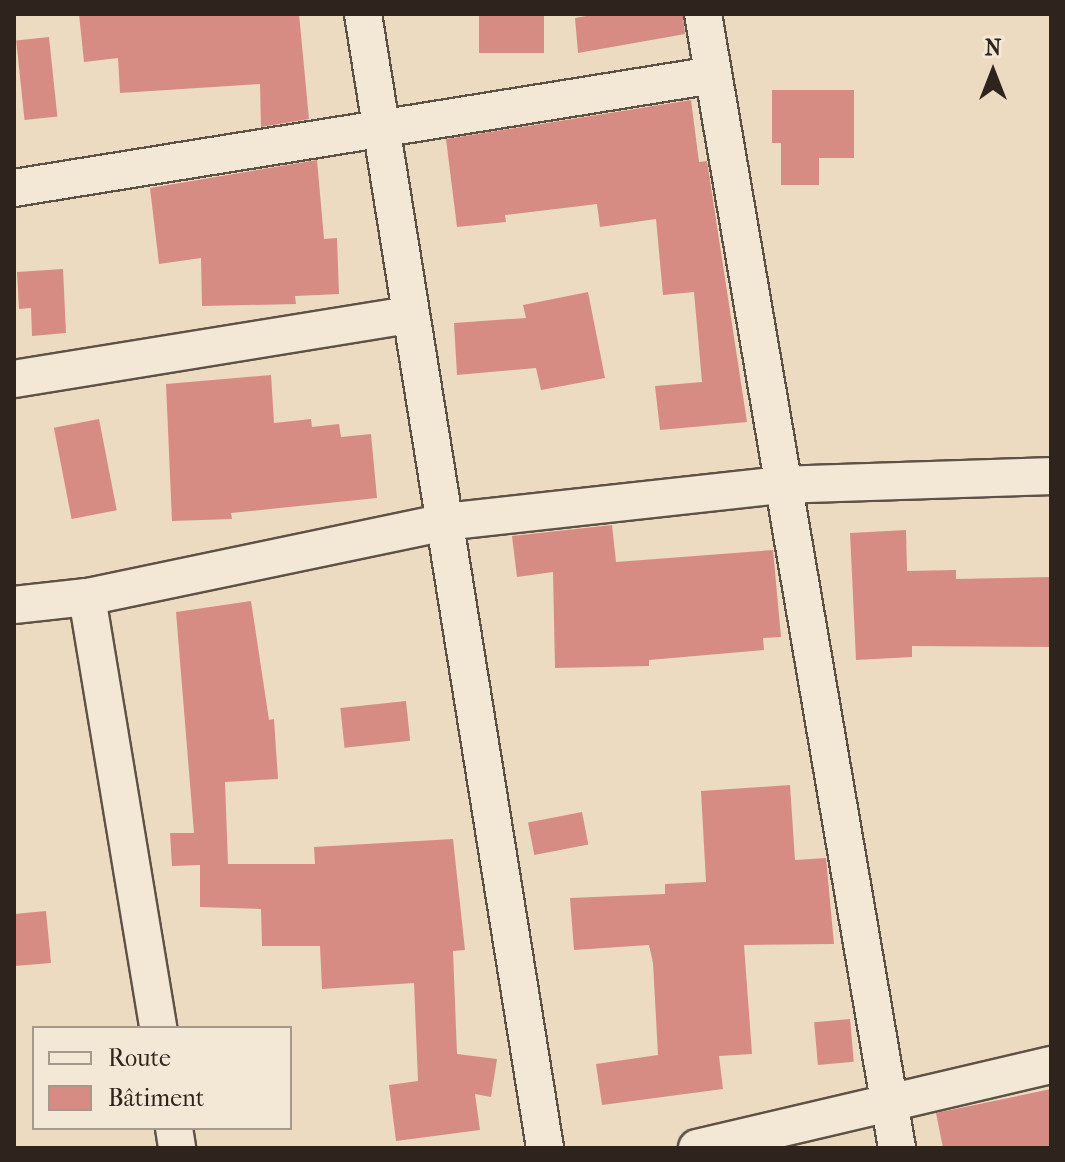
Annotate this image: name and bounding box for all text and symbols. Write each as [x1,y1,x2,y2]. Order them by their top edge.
north arrow [953,32,1033,112]
text: N [985,35,1001,61]
legend [32,1026,292,1130]
text: Route [108,1044,171,1072]
text: Bâtiment [108,1084,204,1112]

